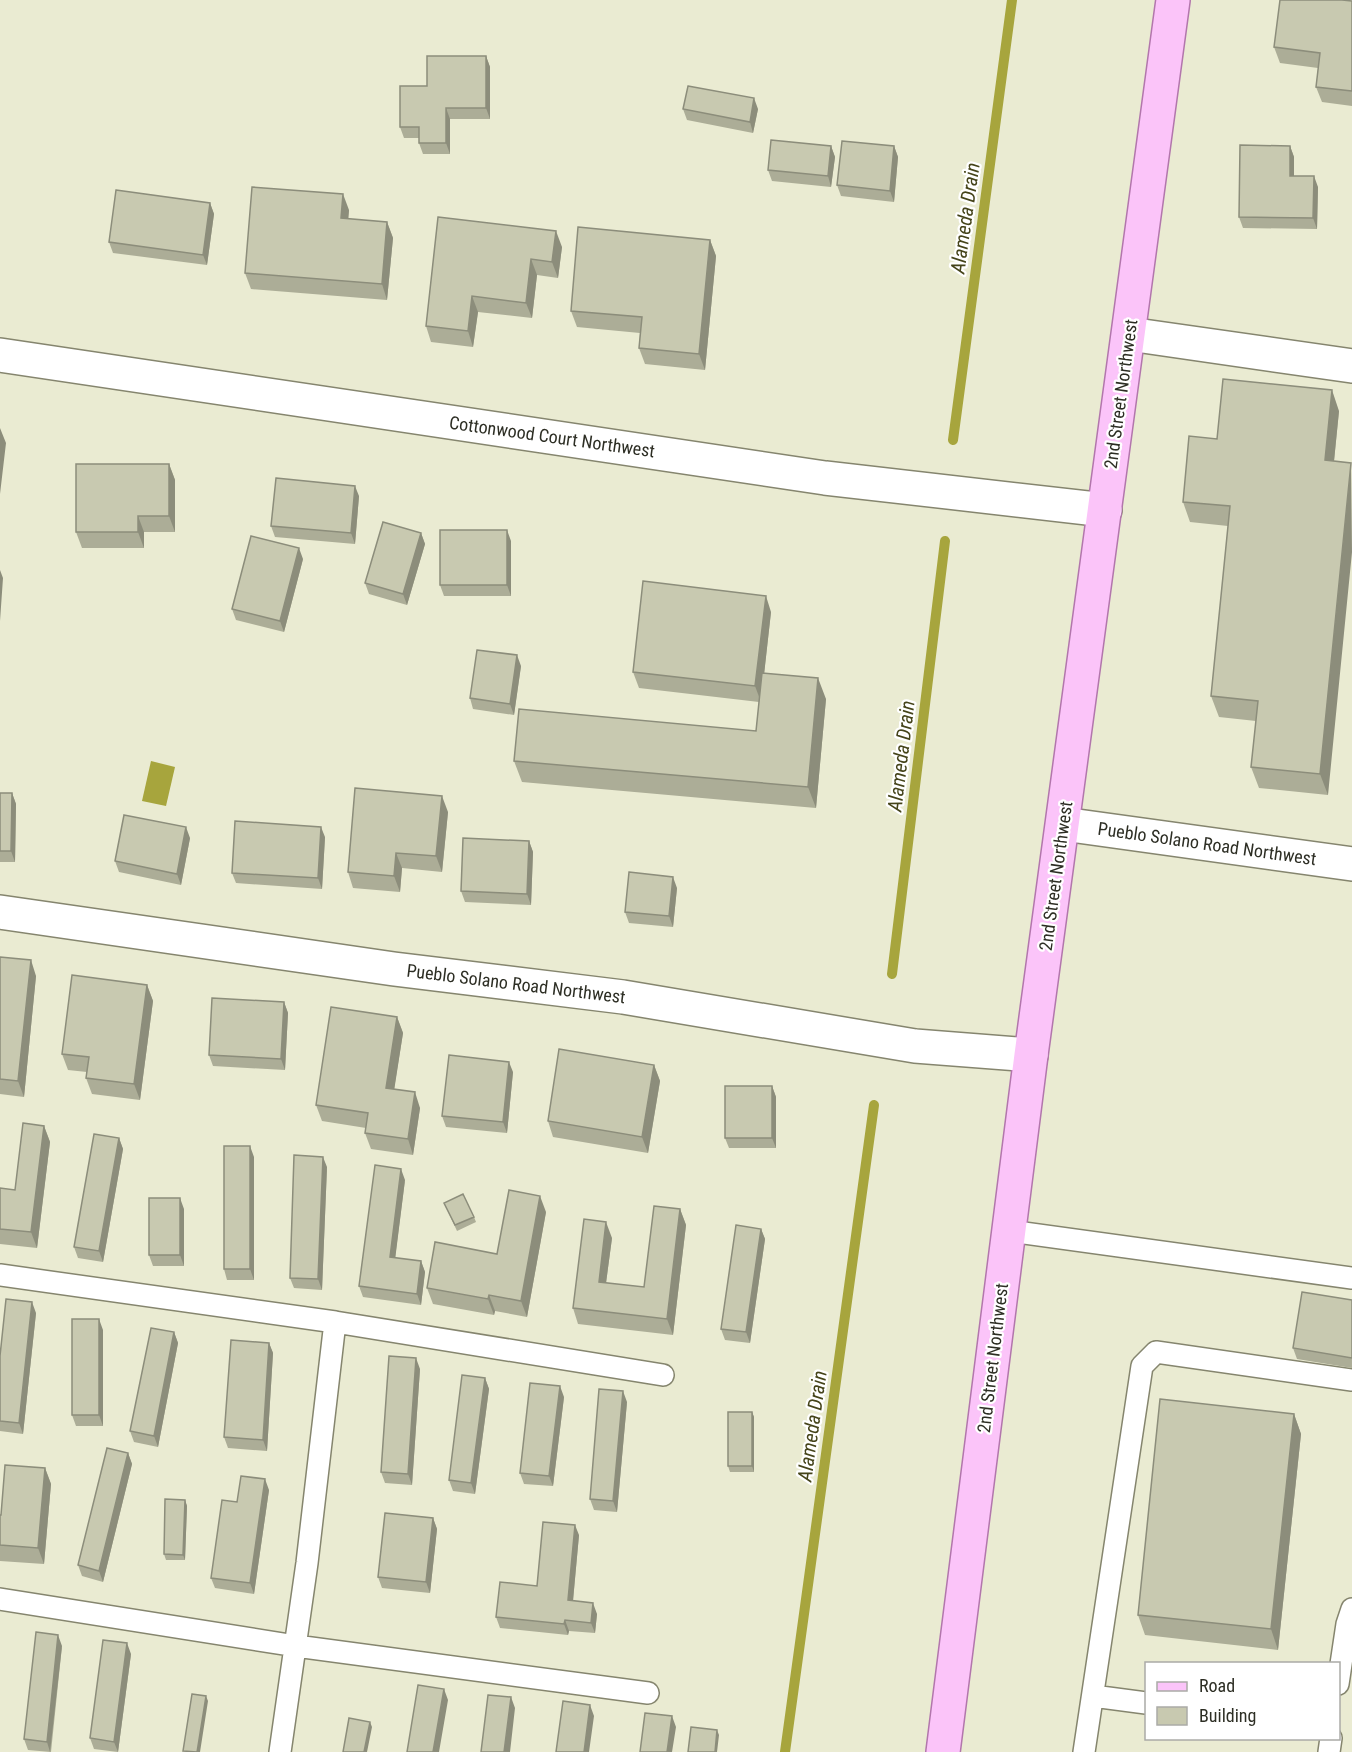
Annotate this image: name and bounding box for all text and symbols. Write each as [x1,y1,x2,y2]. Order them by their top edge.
water label: Alameda Drain [945,161,985,276]
street label: 2nd Street Northwest [1100,318,1141,470]
street label: Cottonwood Court Northwest [448,412,656,461]
water label: Alameda Drain [882,699,920,814]
street label: 2nd Street Northwest [1035,800,1076,952]
street label: Pueblo Solano Road Northwest [1096,818,1318,869]
street label: Pueblo Solano Road Northwest [405,960,627,1007]
street label: 2nd Street Northwest [973,1282,1012,1434]
water label: Alameda Drain [792,1369,832,1484]
legend [1145,1662,1340,1740]
text: Road [1199,1675,1235,1696]
text: Building [1199,1705,1256,1726]

